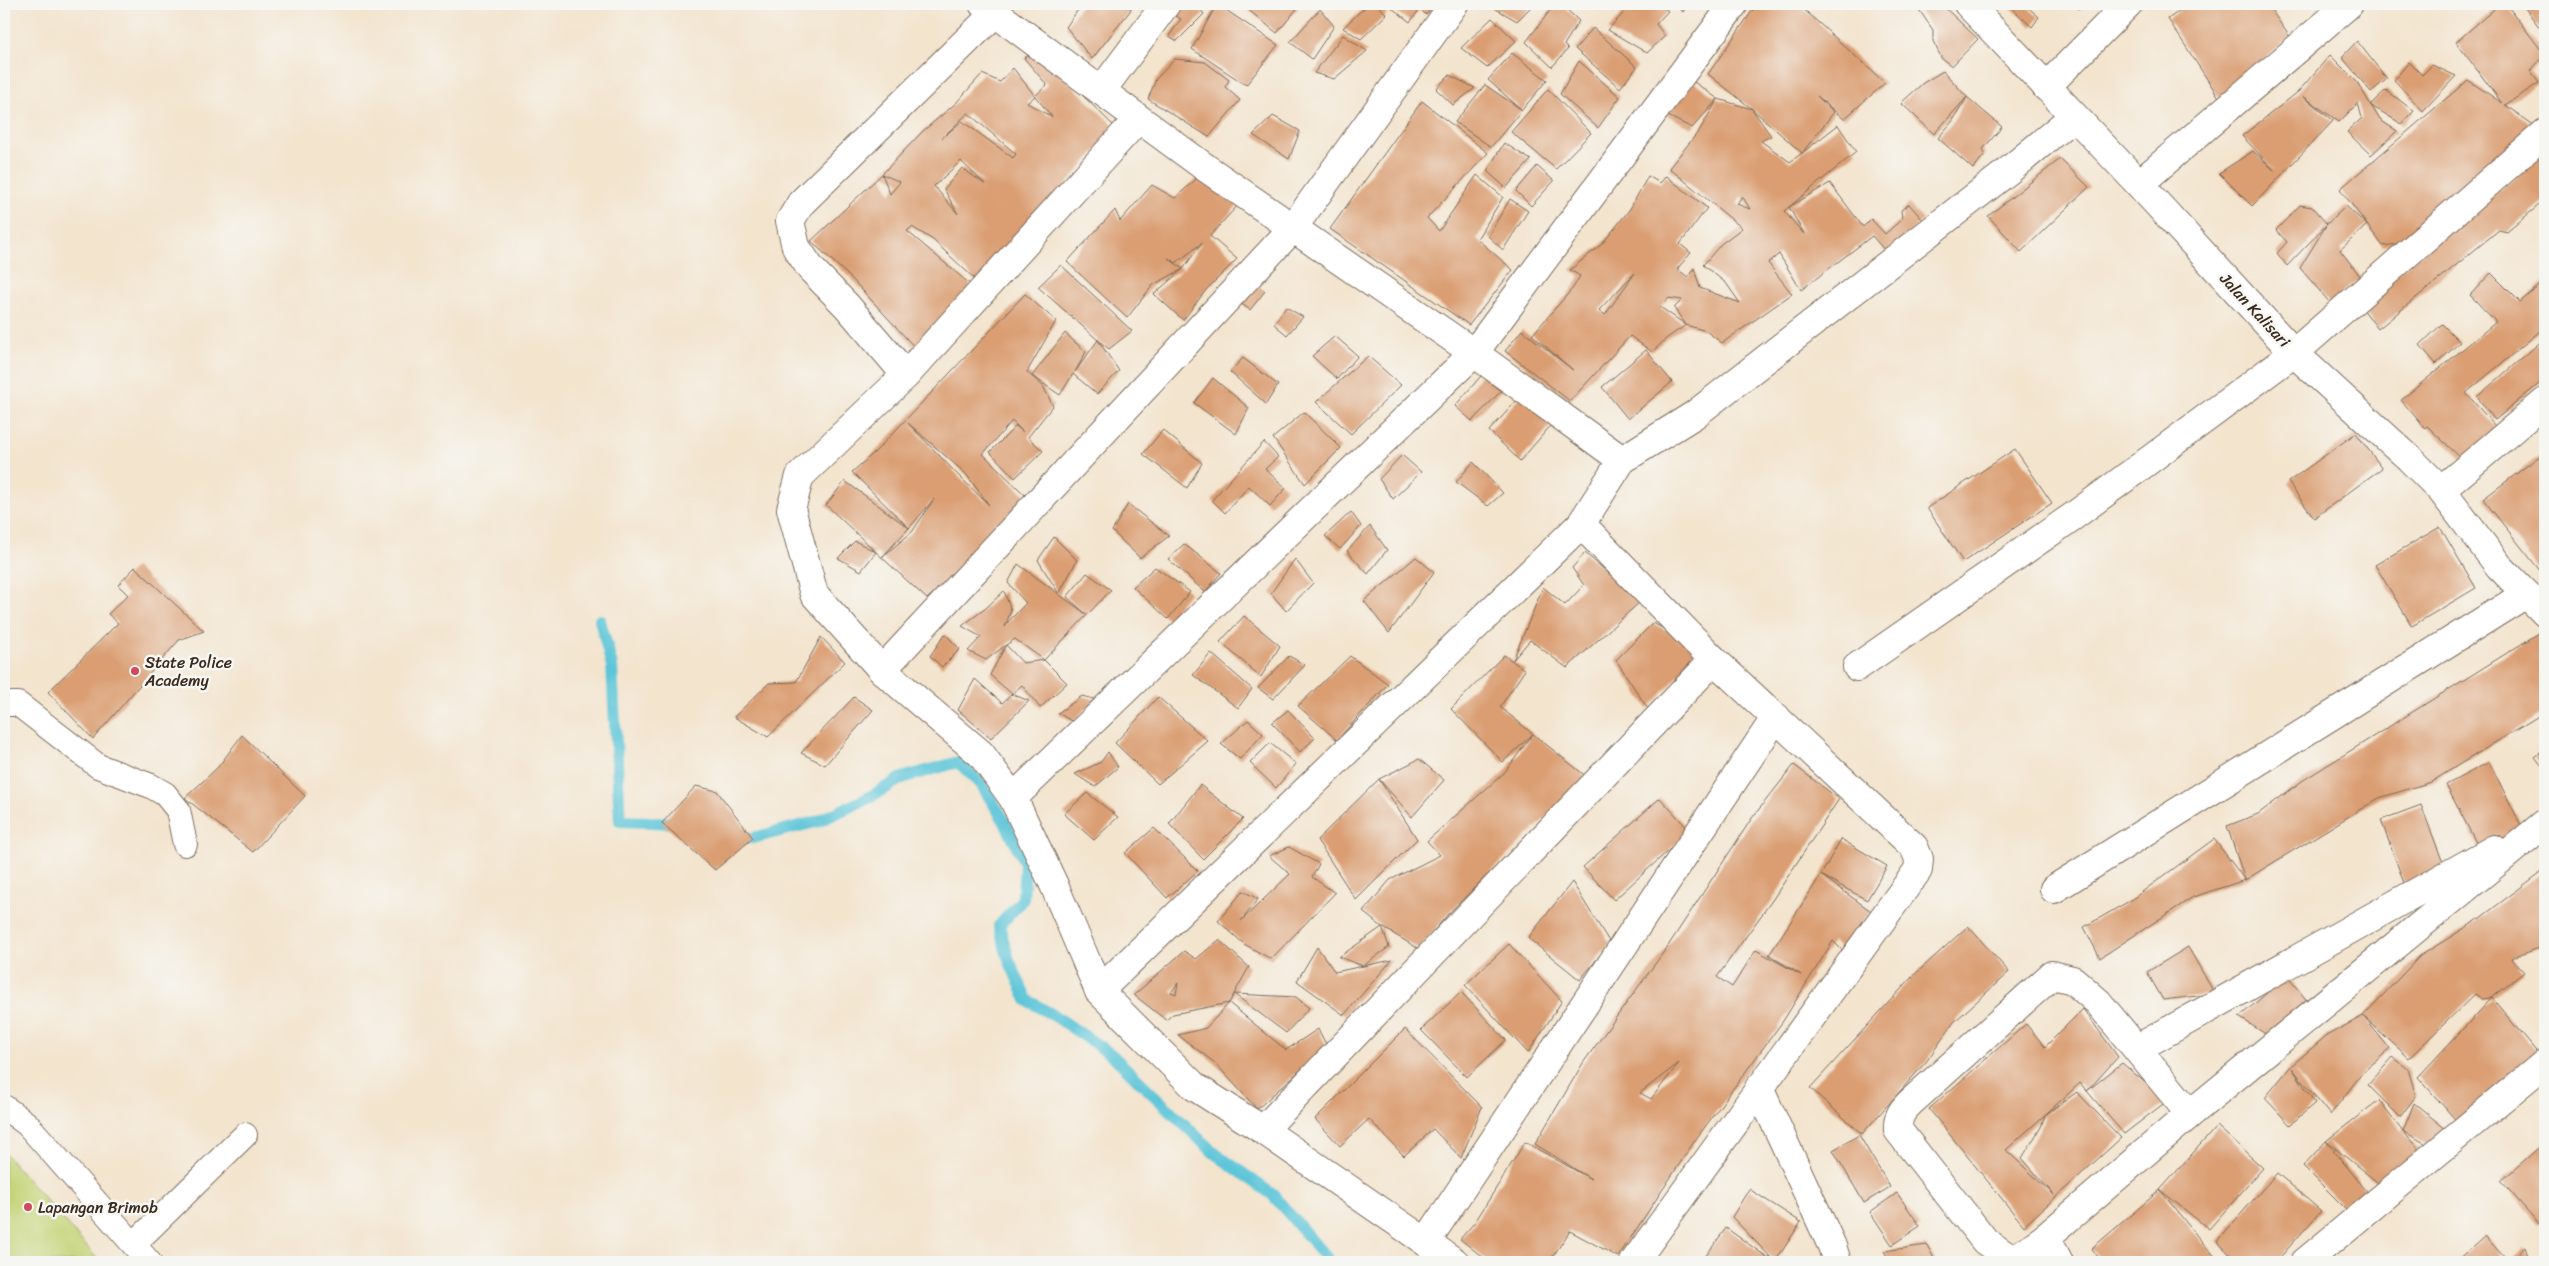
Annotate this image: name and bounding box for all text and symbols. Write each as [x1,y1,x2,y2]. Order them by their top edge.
street label: Jalan Kalisari [2212,265,2298,355]
place label: State Police Academy [144,648,232,695]
marker: State Police Academy [129,665,141,677]
place label: Lapangan Brimob [38,1193,158,1222]
marker: Lapangan Brimob [22,1201,34,1213]

